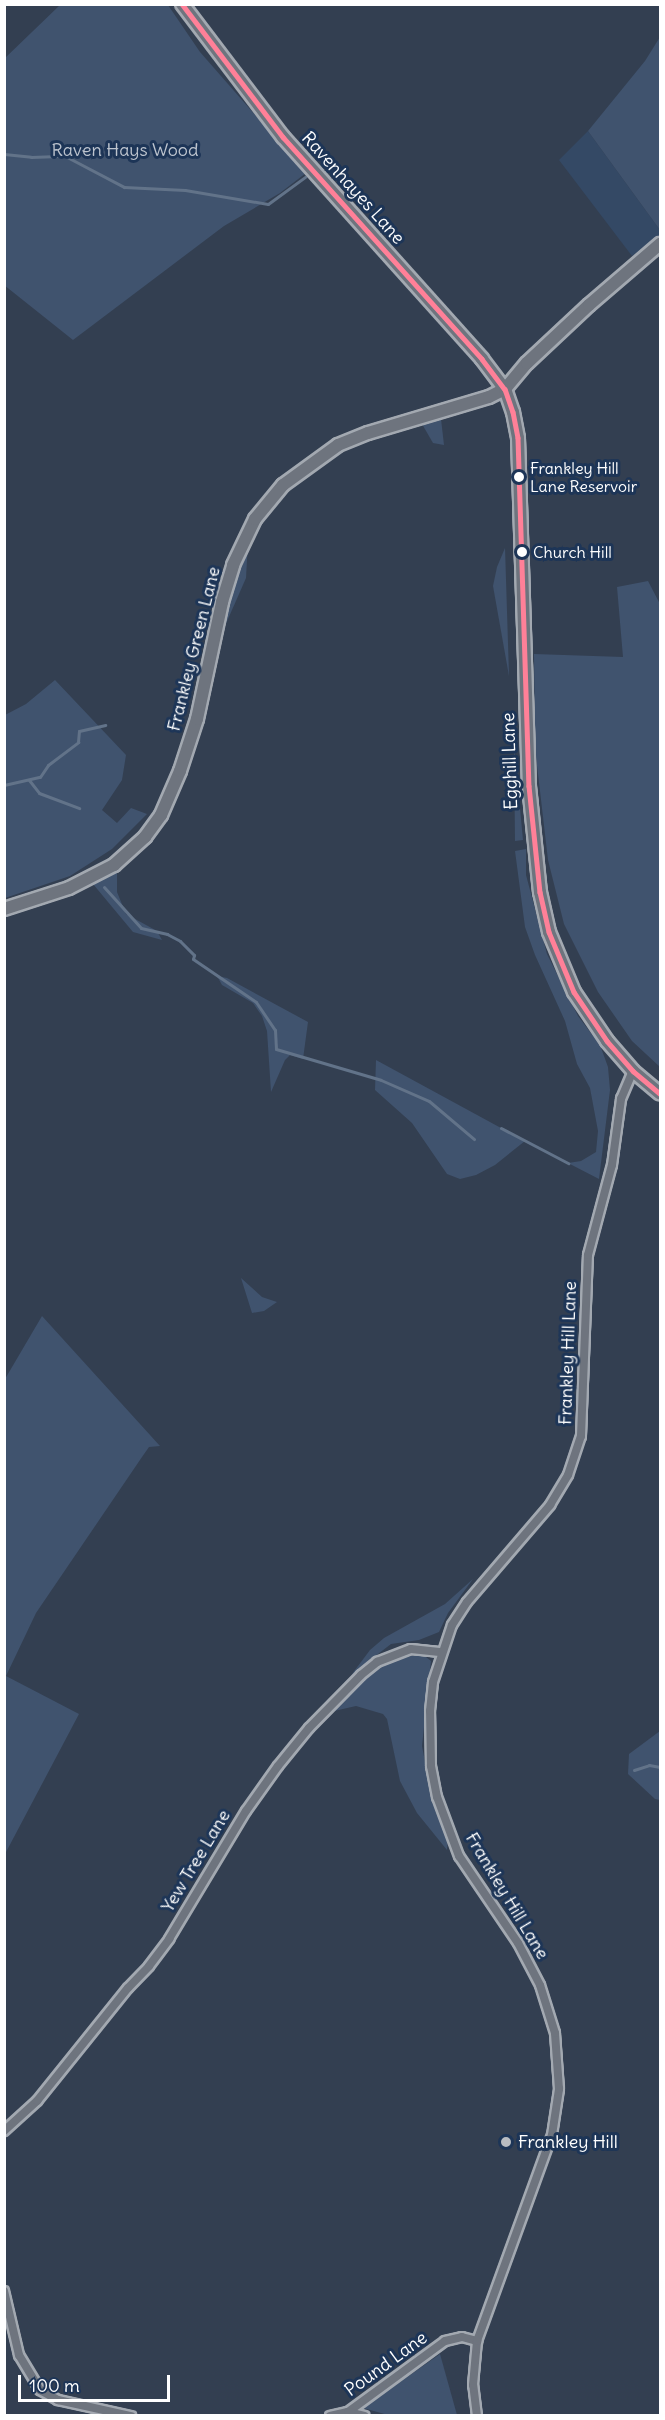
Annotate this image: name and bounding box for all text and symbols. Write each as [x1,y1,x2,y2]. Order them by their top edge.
street label: Ravenhayes Lane [297,127,409,249]
park label: Raven Hays Wood [51,139,199,161]
place label: Frankley Hill Lane Reservoir [530,458,637,496]
marker: Frankley Hill Lane Reservoir [513,471,525,483]
place label: Church Hill [533,542,612,562]
marker: Church Hill [516,546,528,558]
street label: Frankley Green Lane [163,565,225,733]
street label: Egghill Lane [498,712,522,810]
street label: Frankley Hill Lane [555,1281,581,1425]
street label: Yew Tree Lane [157,1806,235,1916]
street label: Frankley Hill Lane [461,1829,553,1963]
place label: Frankley Hill [518,2131,618,2153]
marker: Frankley Hill [499,2135,513,2149]
street label: Pound Lane [341,2327,431,2401]
scale bar [21,2363,172,2401]
text: 100 m [29,2374,80,2397]

